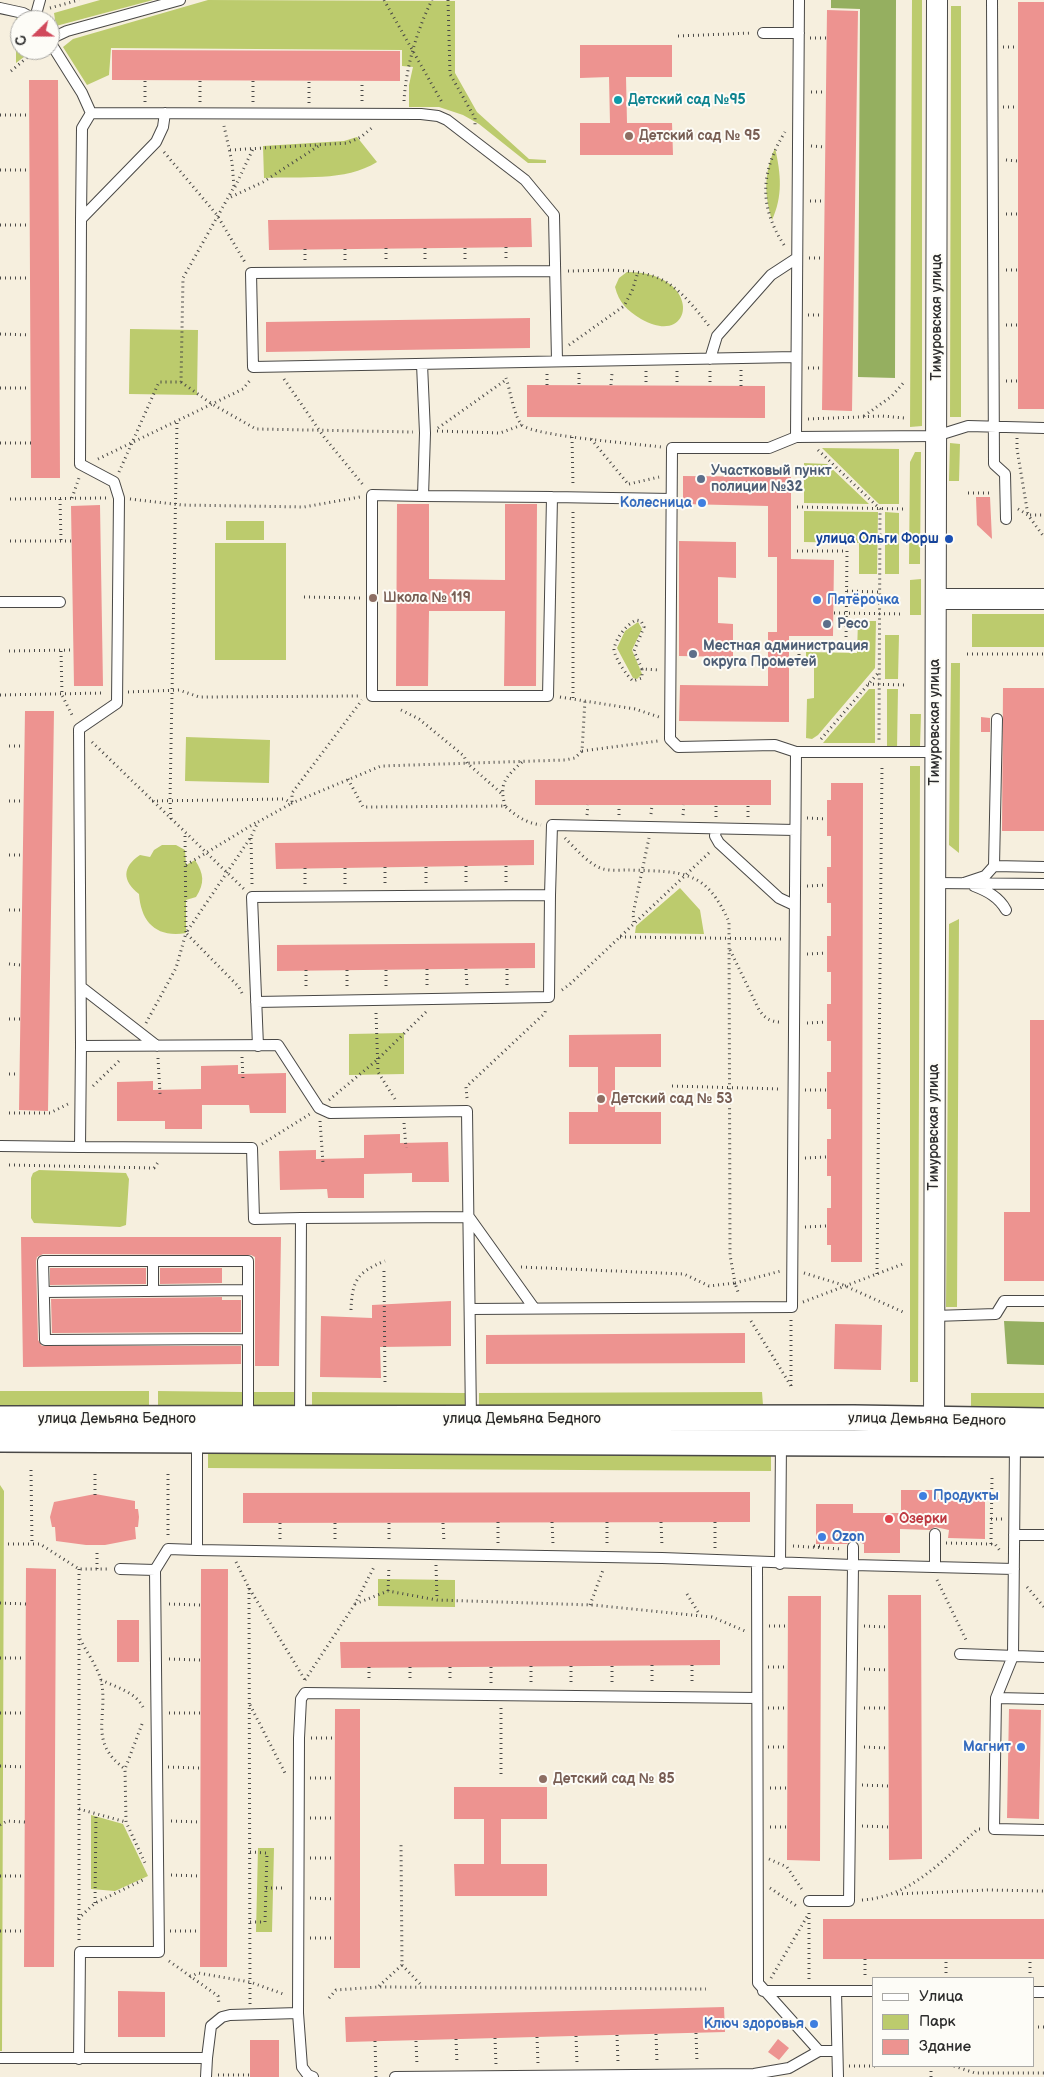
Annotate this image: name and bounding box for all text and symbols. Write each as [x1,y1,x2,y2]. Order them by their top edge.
north arrow [10,10,60,60]
text: С [12,33,31,48]
place label: Детский сад №95 [628,92,746,108]
marker: Детский сад №95 [612,94,624,106]
place label: Детский сад № 95 [639,128,760,144]
marker: Детский сад № 95 [623,130,635,142]
street label: Тимуровская улица [929,254,945,380]
place label: Участковый пункт полиции №32 [711,463,832,496]
marker: Участковый пункт полиции №32 [695,473,707,485]
place label: Колесница [620,495,692,511]
marker: Колесница [696,497,708,509]
place label: улица Ольги Форш [816,531,939,547]
marker: улица Ольги Форш [943,533,955,545]
place label: Школа № 119 [383,590,471,606]
marker: Школа № 119 [367,592,379,604]
place label: Пятёрочка [827,592,899,608]
marker: Пятёрочка [811,594,823,606]
place label: Ресо [837,616,868,632]
marker: Ресо [821,618,833,630]
place label: Местная администрация округа Прометей [703,638,869,670]
marker: Местная администрация округа Прометей [687,648,699,660]
street label: Тимуровская улица [927,659,943,785]
street label: Тимуровская улица [926,1064,942,1190]
place label: Детский сад № 53 [611,1091,732,1107]
marker: Детский сад № 53 [595,1093,607,1105]
street label: улица Демьяна Бедного [848,1410,1006,1430]
street label: улица Демьяна Бедного [38,1411,196,1427]
street label: улица Демьяна Бедного [443,1411,601,1427]
place label: Продукты [933,1488,999,1504]
marker: Продукты [917,1490,929,1502]
place label: Озерки [899,1511,947,1527]
marker: Озерки [883,1513,895,1525]
place label: Ozon [832,1529,865,1545]
marker: Ozon [816,1531,828,1543]
place label: Магнит [963,1739,1011,1755]
marker: Магнит [1015,1741,1027,1753]
place label: Детский сад № 85 [553,1771,675,1787]
marker: Детский сад № 85 [537,1773,549,1785]
legend [872,1977,1034,2067]
text: Улица [919,1987,963,2006]
text: Парк [919,2012,956,2031]
place label: Ключ здоровья [704,2016,804,2032]
marker: Ключ здоровья [808,2018,820,2030]
text: Здание [919,2037,971,2056]

